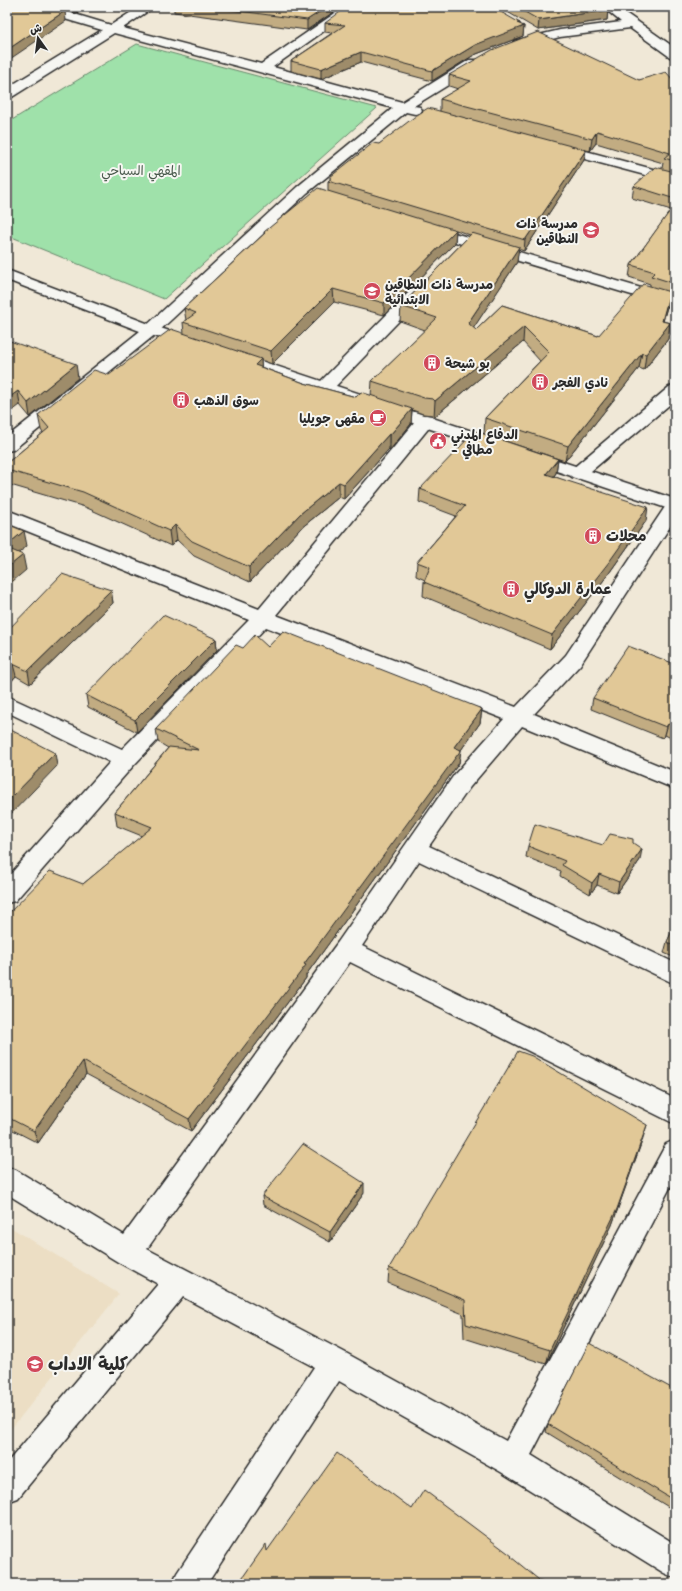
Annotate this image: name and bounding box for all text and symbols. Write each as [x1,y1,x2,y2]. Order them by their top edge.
north arrow [18,18,58,58]
text: ش [28,20,43,38]
park label: المقهي السياحي [101,162,181,182]
place label: مدرسة ذات النطاقين [516,215,578,247]
school or university icon: مدرسة ذات النطاقين [581,220,601,240]
place label: مدرسة ذات النطاقين الابتدائية [385,276,493,308]
school or university icon: مدرسة ذات النطاقين الابتدائية [362,281,382,301]
building icon: بو شيحة [422,353,442,373]
place label: بو شيحة [445,355,490,372]
building icon: نادي الفجر [530,372,550,392]
place label: نادي الفجر [552,374,608,393]
building icon: سوق الذهب [171,390,191,410]
place label: سوق الذهب [194,392,259,409]
cafe icon: مقهى جويليا [368,408,388,428]
place label: مقهى جويليا [299,410,365,427]
place label: الدفاع المدني - مطافي [451,426,518,460]
public building icon: الدفاع المدني - مطافي [428,431,448,451]
building icon: محلات [583,526,603,546]
place label: محلات [606,526,647,546]
building icon: عمارة الدوكالي [501,579,521,599]
place label: عمارة الدوكالي [524,579,612,603]
place label: كلية الاداب [48,1352,128,1376]
school or university icon: كلية الاداب [25,1354,45,1374]

